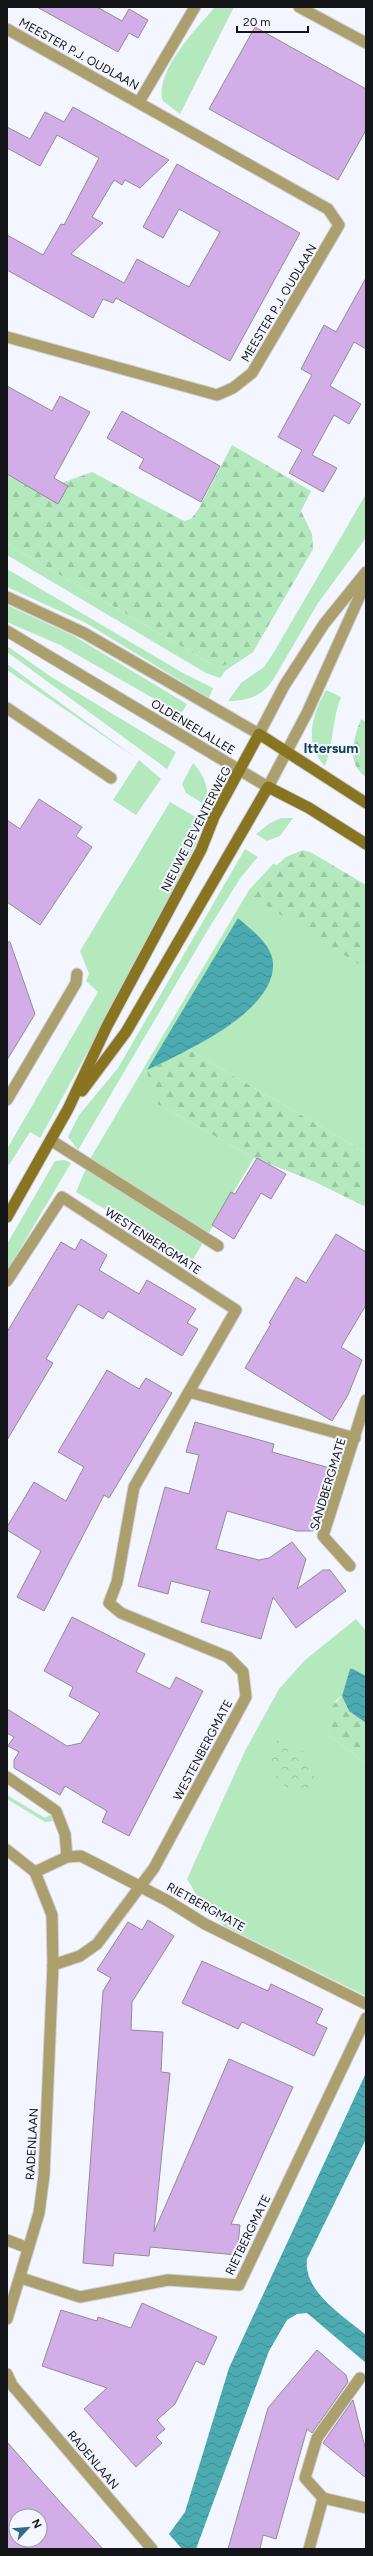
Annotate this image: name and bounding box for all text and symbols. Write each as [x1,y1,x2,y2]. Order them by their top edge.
scale bar [237,8,308,34]
street label: MEESTER P.J. OUDLAAN [17,15,141,93]
text: 20 m [243,15,271,29]
street label: MEESTER P.J. OUDLAAN [238,242,320,364]
street label: OLDENEELALLEE [148,696,238,758]
district label: Ittersum [304,740,358,757]
street label: NIEUWE DEVENTERWEG [158,764,234,894]
street label: WESTENBERGMATE [102,1205,204,1277]
street label: SANDBERGMATE [307,1436,349,1532]
street label: WESTENBERGMATE [171,1697,235,1803]
street label: RIETBERGMATE [164,1880,248,1934]
street label: RADENLAAN [23,2108,41,2180]
street label: RIETBERGMATE [223,2193,273,2277]
street label: RADENLAAN [64,2428,122,2492]
north arrow [8,2508,48,2548]
text: N [29,2517,44,2531]

